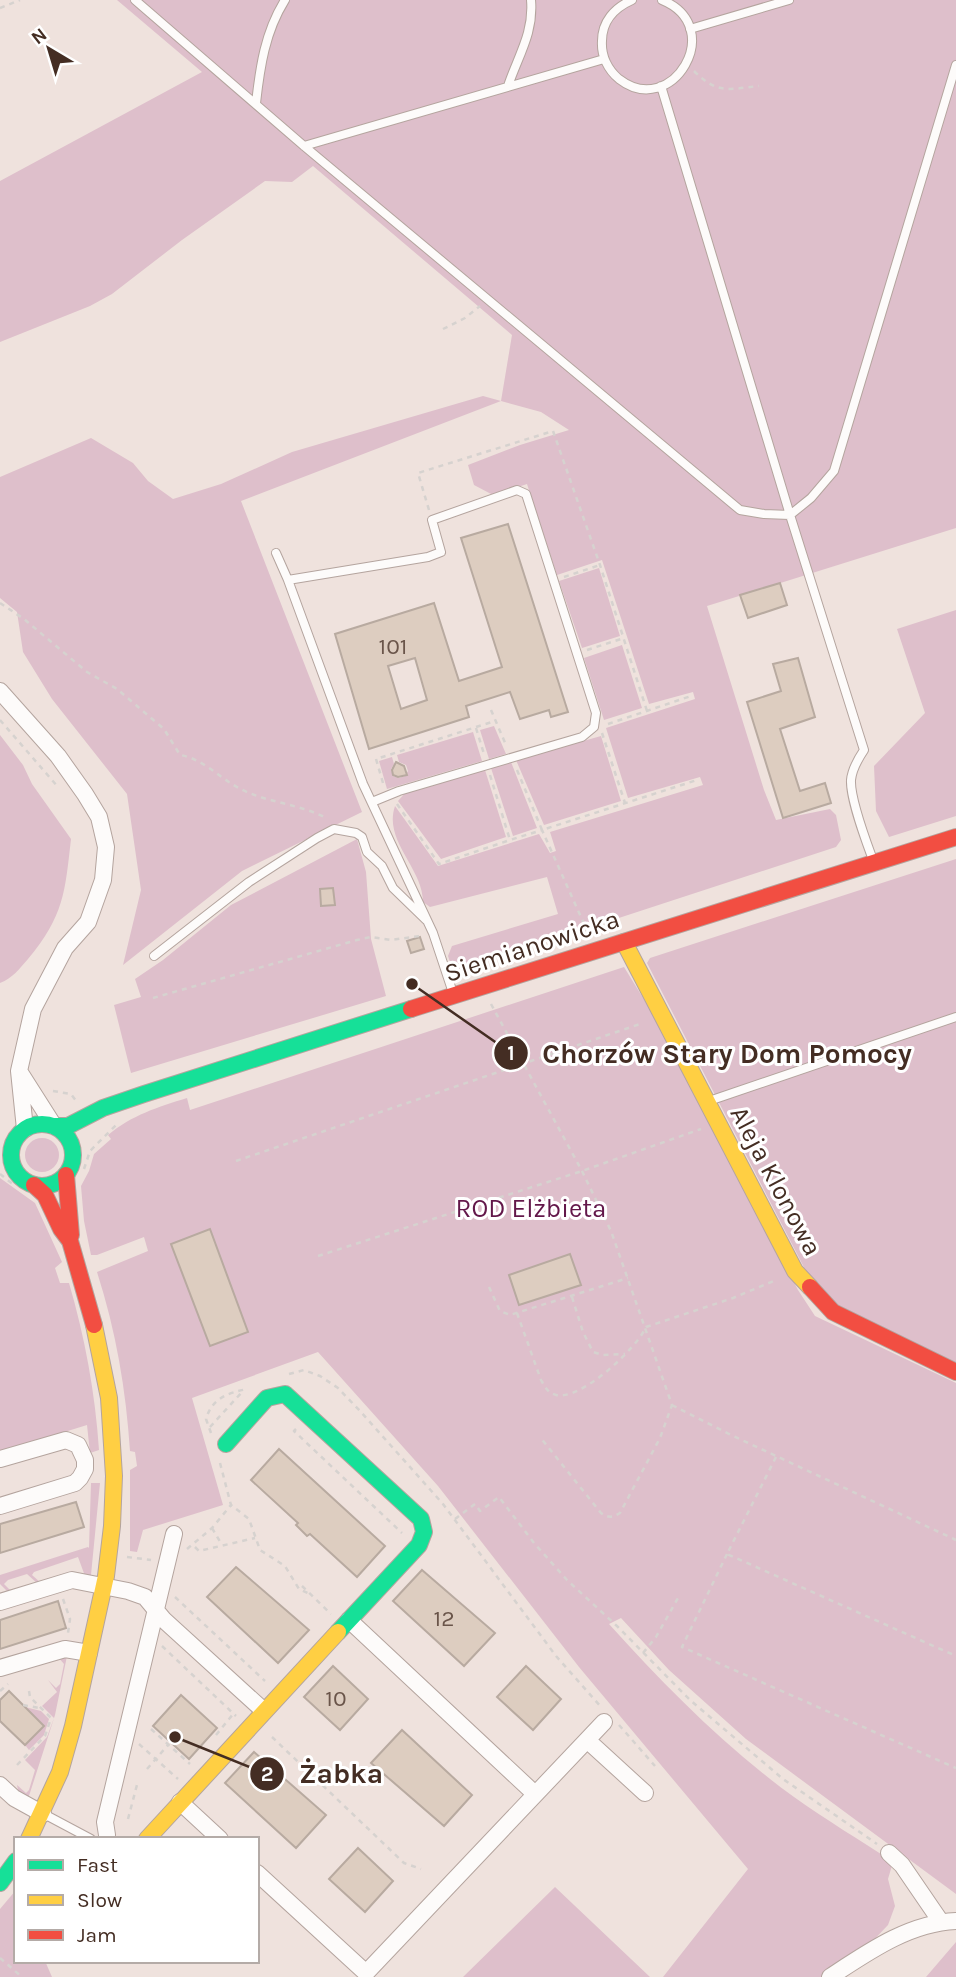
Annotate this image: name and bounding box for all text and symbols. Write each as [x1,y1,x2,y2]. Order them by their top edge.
north arrow [14,14,84,84]
text: N [27,24,51,49]
house number: 101 [379,633,407,660]
street label: Siemianowicka [441,903,623,989]
callout: Chorzów Stary Dom Pomocy [494,1029,926,1078]
text: Chorzów Stary Dom Pomocy [542,1037,912,1070]
text: 1 [507,1041,515,1065]
street label: Aleja Klonowa [724,1101,828,1261]
park label: ROD Elżbieta [456,1193,606,1224]
house number: 12 [434,1605,454,1632]
house number: 10 [325,1685,347,1712]
callout: Żabka [250,1749,397,1798]
text: Żabka [299,1757,383,1790]
text: 2 [261,1762,273,1786]
legend [14,1837,259,1963]
text: Fast [77,1853,118,1877]
text: Slow [77,1888,122,1912]
text: Jam [77,1923,117,1947]

